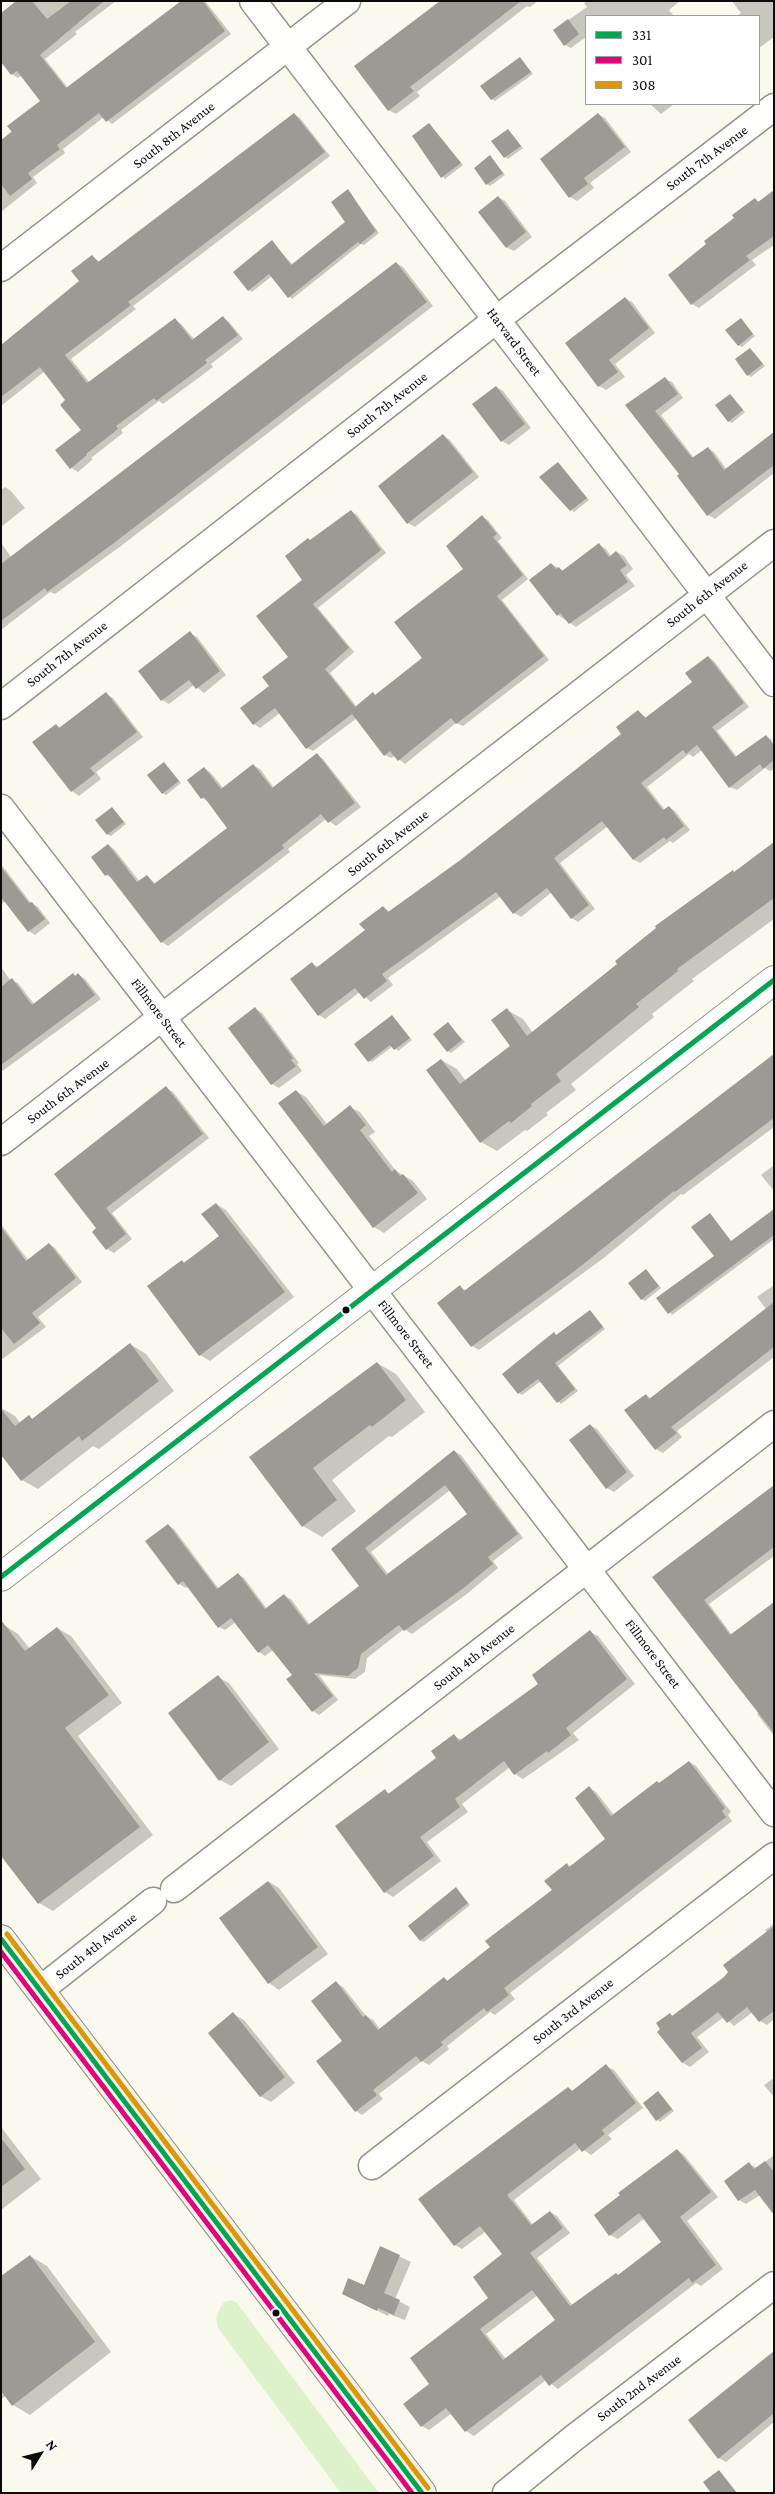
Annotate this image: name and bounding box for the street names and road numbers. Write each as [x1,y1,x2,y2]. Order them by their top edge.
street label: South 8th Avenue [130,98,218,172]
street label: South 7th Avenue [663,122,751,194]
street label: Harvard Street [483,305,545,379]
street label: South 7th Avenue [343,368,431,442]
street label: South 6th Avenue [663,557,751,631]
street label: South 7th Avenue [23,617,111,691]
street label: South 6th Avenue [344,806,432,880]
street label: Fillmore Street [128,975,190,1051]
street label: South 6th Avenue [24,1055,112,1127]
street label: Fillmore Street [374,1296,438,1372]
street label: Fillmore Street [622,1616,684,1692]
street label: South 4th Avenue [430,1620,518,1694]
street label: South 4th Avenue [52,1909,140,1983]
street label: South 3rd Avenue [529,1974,617,2048]
street label: South 2nd Avenue [594,2351,684,2425]

